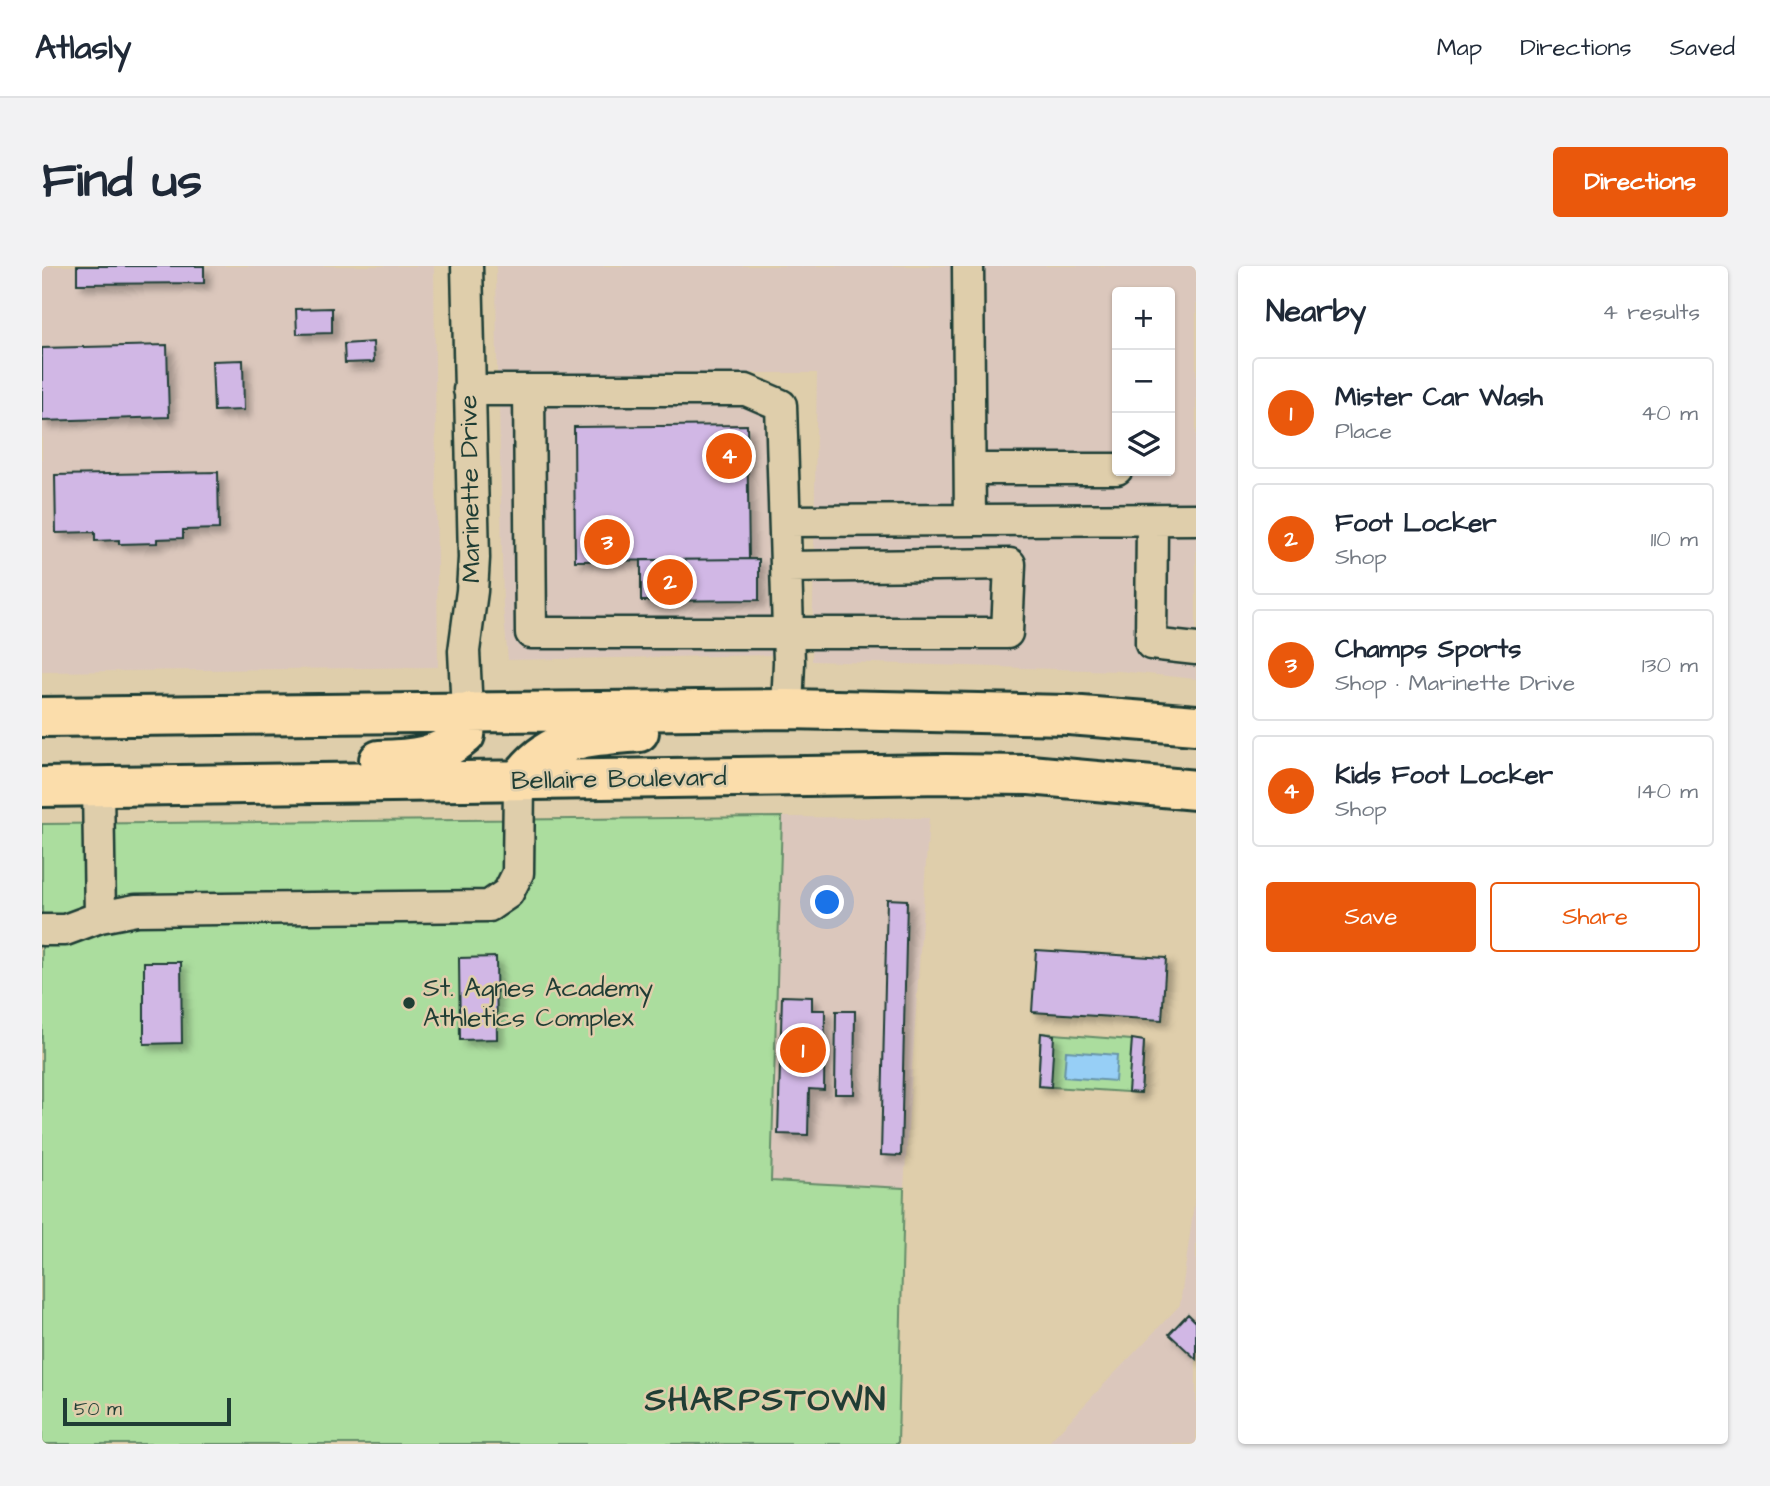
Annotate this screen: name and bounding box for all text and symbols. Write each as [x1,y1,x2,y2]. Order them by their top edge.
text: Atlasly [35,25,131,71]
text: Map [1437,31,1482,65]
text: Directions [1520,31,1632,65]
text: Saved [1670,31,1735,65]
button: Directions [1553,147,1728,217]
text: Find us [42,148,202,216]
map controls [1112,287,1175,476]
button: + [1112,287,1175,350]
text: Nearby [1266,291,1366,333]
text: 4 results [1602,296,1700,328]
button: − [1112,350,1175,413]
text: Mister Car Wash [1335,379,1543,415]
street label: Marinette Drive [450,395,490,583]
text: 1 [1290,397,1292,429]
text: 40 m [1641,397,1698,429]
button: layers [1112,413,1175,476]
text: Place [1335,415,1392,447]
pin: 4 [706,430,752,482]
text: Foot Locker [1335,505,1497,541]
pin: 3 [584,516,630,568]
text: 2 [1284,523,1298,555]
text: 110 m [1650,523,1698,555]
text: Shop [1335,541,1387,573]
pin: 2 [647,556,693,608]
text: Champs Sports [1335,631,1521,667]
text: 3 [1285,649,1297,681]
text: 130 m [1642,649,1698,681]
text: Shop · Marinette Drive [1335,667,1575,699]
text: Kids Foot Locker [1335,757,1553,793]
street label: Bellaire Boulevard [511,759,727,799]
text: 4 [1283,775,1299,807]
text: 140 m [1638,775,1698,807]
text: Shop [1335,793,1387,825]
button: Save [1266,882,1476,952]
button: Share [1490,882,1700,952]
your location [810,885,844,919]
place label: St. Agnes Academy Athletics Complex [423,970,653,1036]
marker: St. Agnes Academy Athletics Complex [401,995,417,1011]
pin: 1 [780,1024,826,1076]
district label: SHARPSTOWN [644,1377,887,1423]
scale bar [63,1395,231,1427]
text: 50 m [74,1396,122,1423]

